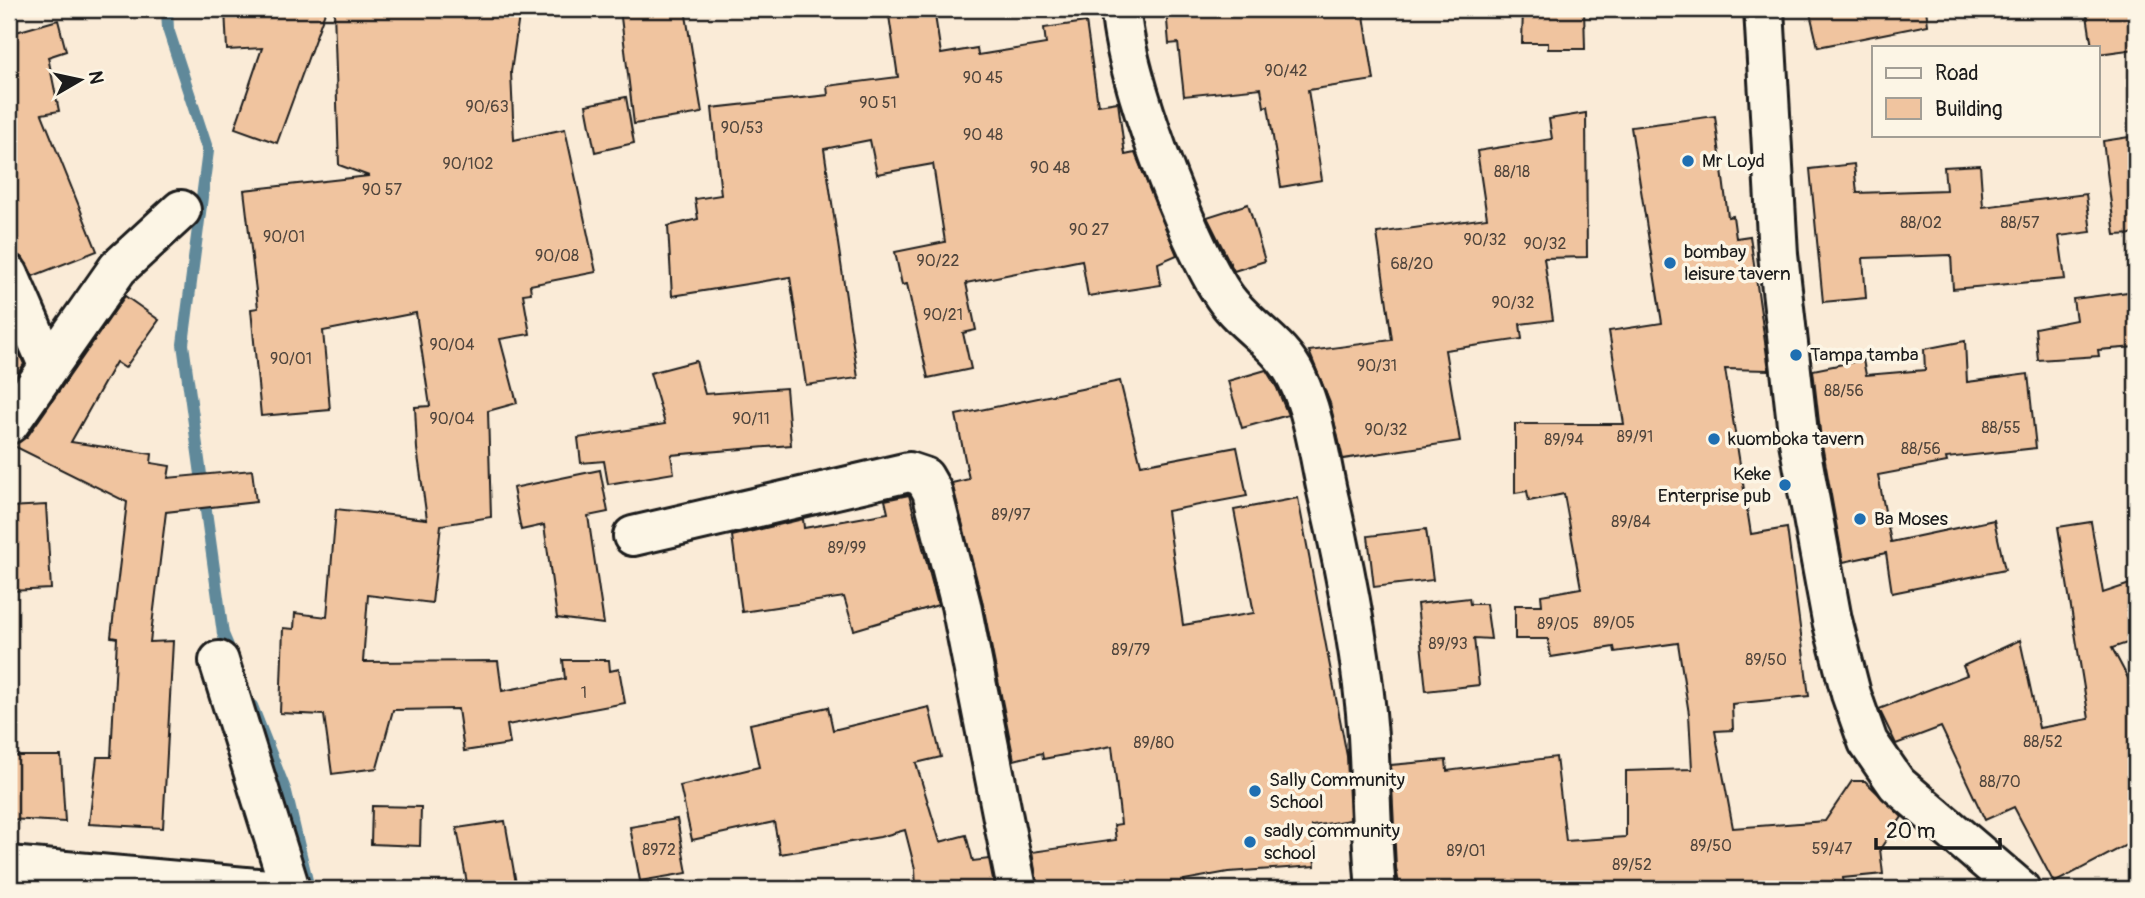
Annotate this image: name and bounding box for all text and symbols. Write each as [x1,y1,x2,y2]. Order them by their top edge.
north arrow [46,46,116,116]
legend [1872,46,2100,136]
text: Road [1935,60,1979,87]
house number: 90/42 [1264,61,1308,81]
house number: 90 45 [963,68,1003,88]
text: N [83,69,109,86]
house number: 90 51 [859,93,897,113]
text: Building [1935,96,2002,123]
house number: 90/63 [465,97,509,117]
house number: 90/53 [721,118,763,138]
house number: 90 48 [963,125,1003,145]
place label: Mr Loyd [1702,149,1765,173]
marker: Mr Loyd [1680,153,1696,169]
house number: 90/102 [442,154,494,174]
house number: 90 48 [1030,158,1070,178]
house number: 88/18 [1494,162,1530,182]
house number: 90 57 [362,180,402,200]
house number: 88/02 [1900,213,1942,233]
house number: 88/57 [2000,213,2040,233]
house number: 90 27 [1069,220,1110,240]
house number: 90/01 [263,227,305,247]
house number: 90/32 [1464,230,1506,250]
house number: 90/32 [1524,234,1566,254]
place label: bombay leisure tavern [1684,240,1791,286]
house number: 90/08 [535,246,579,266]
house number: 90/22 [917,251,959,271]
house number: 68/20 [1391,254,1434,274]
marker: bombay leisure tavern [1662,255,1678,271]
house number: 90/32 [1492,293,1534,313]
house number: 90/21 [923,305,963,325]
house number: 90/04 [429,335,475,355]
place label: Tampa tamba [1810,343,1919,367]
marker: Tampa tamba [1788,347,1804,363]
house number: 90/01 [270,349,312,369]
house number: 90/31 [1357,356,1397,376]
house number: 88/56 [1824,381,1864,401]
house number: 90/04 [429,409,475,429]
house number: 90/11 [732,409,770,429]
house number: 88/55 [1981,418,2021,438]
house number: 90/32 [1365,420,1407,440]
house number: 89/91 [1617,427,1653,447]
place label: kuomboka tavern [1728,427,1864,451]
house number: 89/94 [1544,430,1584,450]
marker: kuomboka tavern [1706,431,1722,447]
house number: 88/56 [1901,439,1941,459]
place label: Keke Enterprise pub [1658,462,1772,508]
marker: Keke Enterprise pub [1777,477,1793,493]
house number: 89/97 [992,505,1031,525]
place label: Ba Moses [1874,507,1948,531]
marker: Ba Moses [1852,511,1868,527]
house number: 89/84 [1611,512,1651,532]
house number: 89/99 [828,538,866,558]
house number: 89/05 [1593,613,1635,633]
house number: 89/05 [1537,614,1579,634]
house number: 89/93 [1428,634,1468,654]
house number: 89/79 [1112,640,1150,660]
house number: 89/50 [1745,650,1787,670]
house number: 1 [581,683,587,703]
house number: 88/52 [2023,732,2063,752]
house number: 89/80 [1133,733,1175,753]
place label: Sally Community School [1269,768,1405,814]
house number: 88/70 [1979,772,2021,792]
marker: Sally Community School [1247,783,1263,799]
scale bar [1876,807,2000,851]
text: 20 m [1886,818,1935,845]
place label: sadly community school [1264,819,1400,865]
marker: sadly community school [1242,834,1258,850]
house number: 89/50 [1690,836,1732,856]
house number: 59/47 [1812,839,1853,859]
house number: 8972 [642,840,676,860]
house number: 89/01 [1446,841,1486,861]
house number: 89/52 [1612,855,1652,875]

